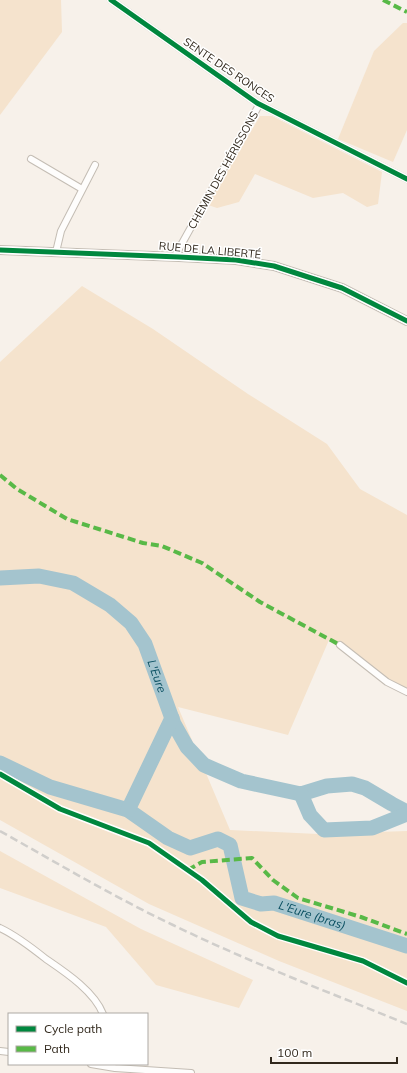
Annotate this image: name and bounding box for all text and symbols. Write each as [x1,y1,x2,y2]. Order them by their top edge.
street label: SENTE DES RONCES [181,34,277,106]
street label: CHEMIN DES HÉRISSONS [185,108,261,231]
street label: RUE DE LA LIBERTÉ [158,239,262,261]
water label: L'Eure [144,658,170,695]
water label: L'Eure (bras) [277,897,348,933]
legend [8,1013,148,1065]
text: Cycle path [44,1021,102,1036]
scale bar [271,1039,397,1065]
text: Path [44,1041,70,1056]
text: 100 m [277,1045,312,1060]

